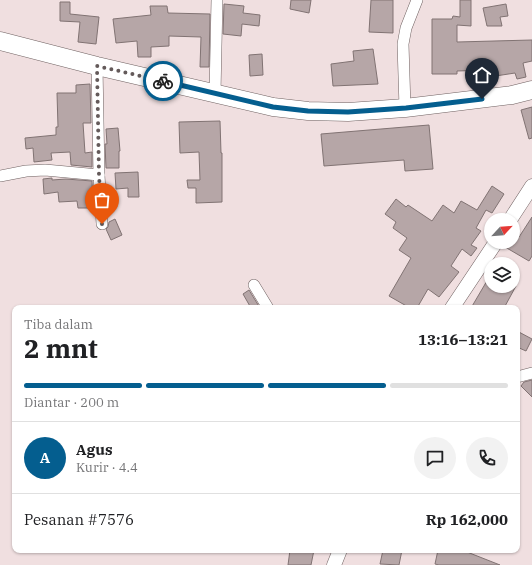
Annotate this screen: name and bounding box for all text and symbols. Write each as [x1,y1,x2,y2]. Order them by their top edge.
pin [465,58,499,99]
courier [143,61,183,101]
icon: home [471,64,493,86]
icon: bike [152,70,174,92]
pin [85,183,119,224]
icon: bag [91,189,113,211]
north arrow [484,213,520,249]
map controls [484,213,520,293]
button: layers [484,257,520,293]
text: Tiba dalam [24,316,93,333]
text: 13:16–13:21 [418,330,508,349]
text: 2 mnt [24,331,98,365]
text: Diantar · 200 m [24,394,119,411]
button: chat [414,437,456,479]
button: phone [466,437,508,479]
text: Agus [76,440,113,459]
text: A [40,448,50,467]
text: Kurir · 4.4 [76,459,138,476]
text: Pesanan #7576 [24,510,134,529]
text: Rp 162,000 [426,510,508,529]

